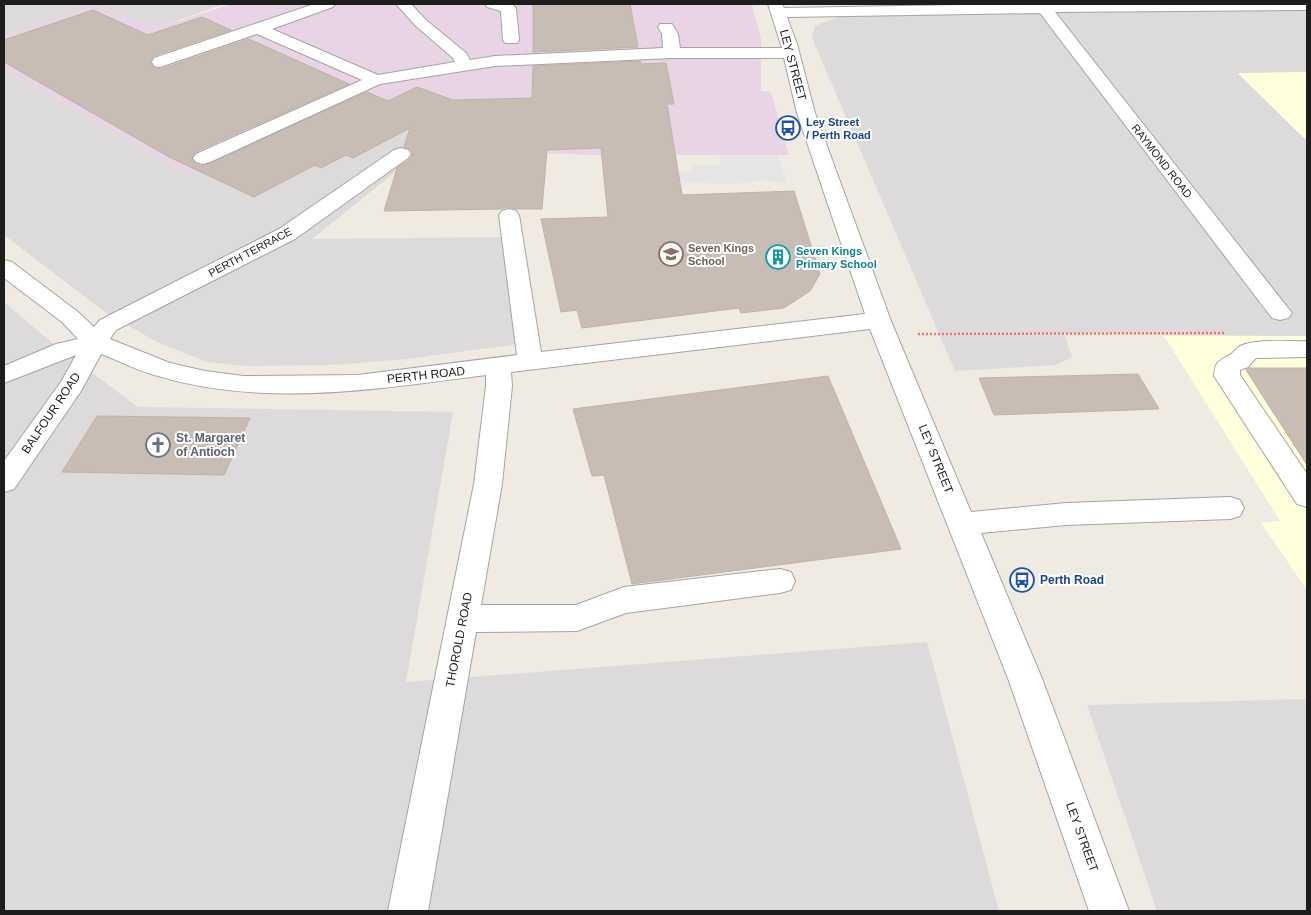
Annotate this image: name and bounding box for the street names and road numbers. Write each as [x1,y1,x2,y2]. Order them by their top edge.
street label: LEY STREET [777,28,809,103]
street label: RAYMOND ROAD [1129,122,1195,200]
street label: PERTH TERRACE [206,225,294,279]
street label: PERTH ROAD [386,364,466,386]
street label: BALFOUR ROAD [19,370,83,456]
street label: LEY STREET [916,422,956,496]
street label: THOROLD ROAD [443,591,475,689]
street label: LEY STREET [1063,800,1101,874]

